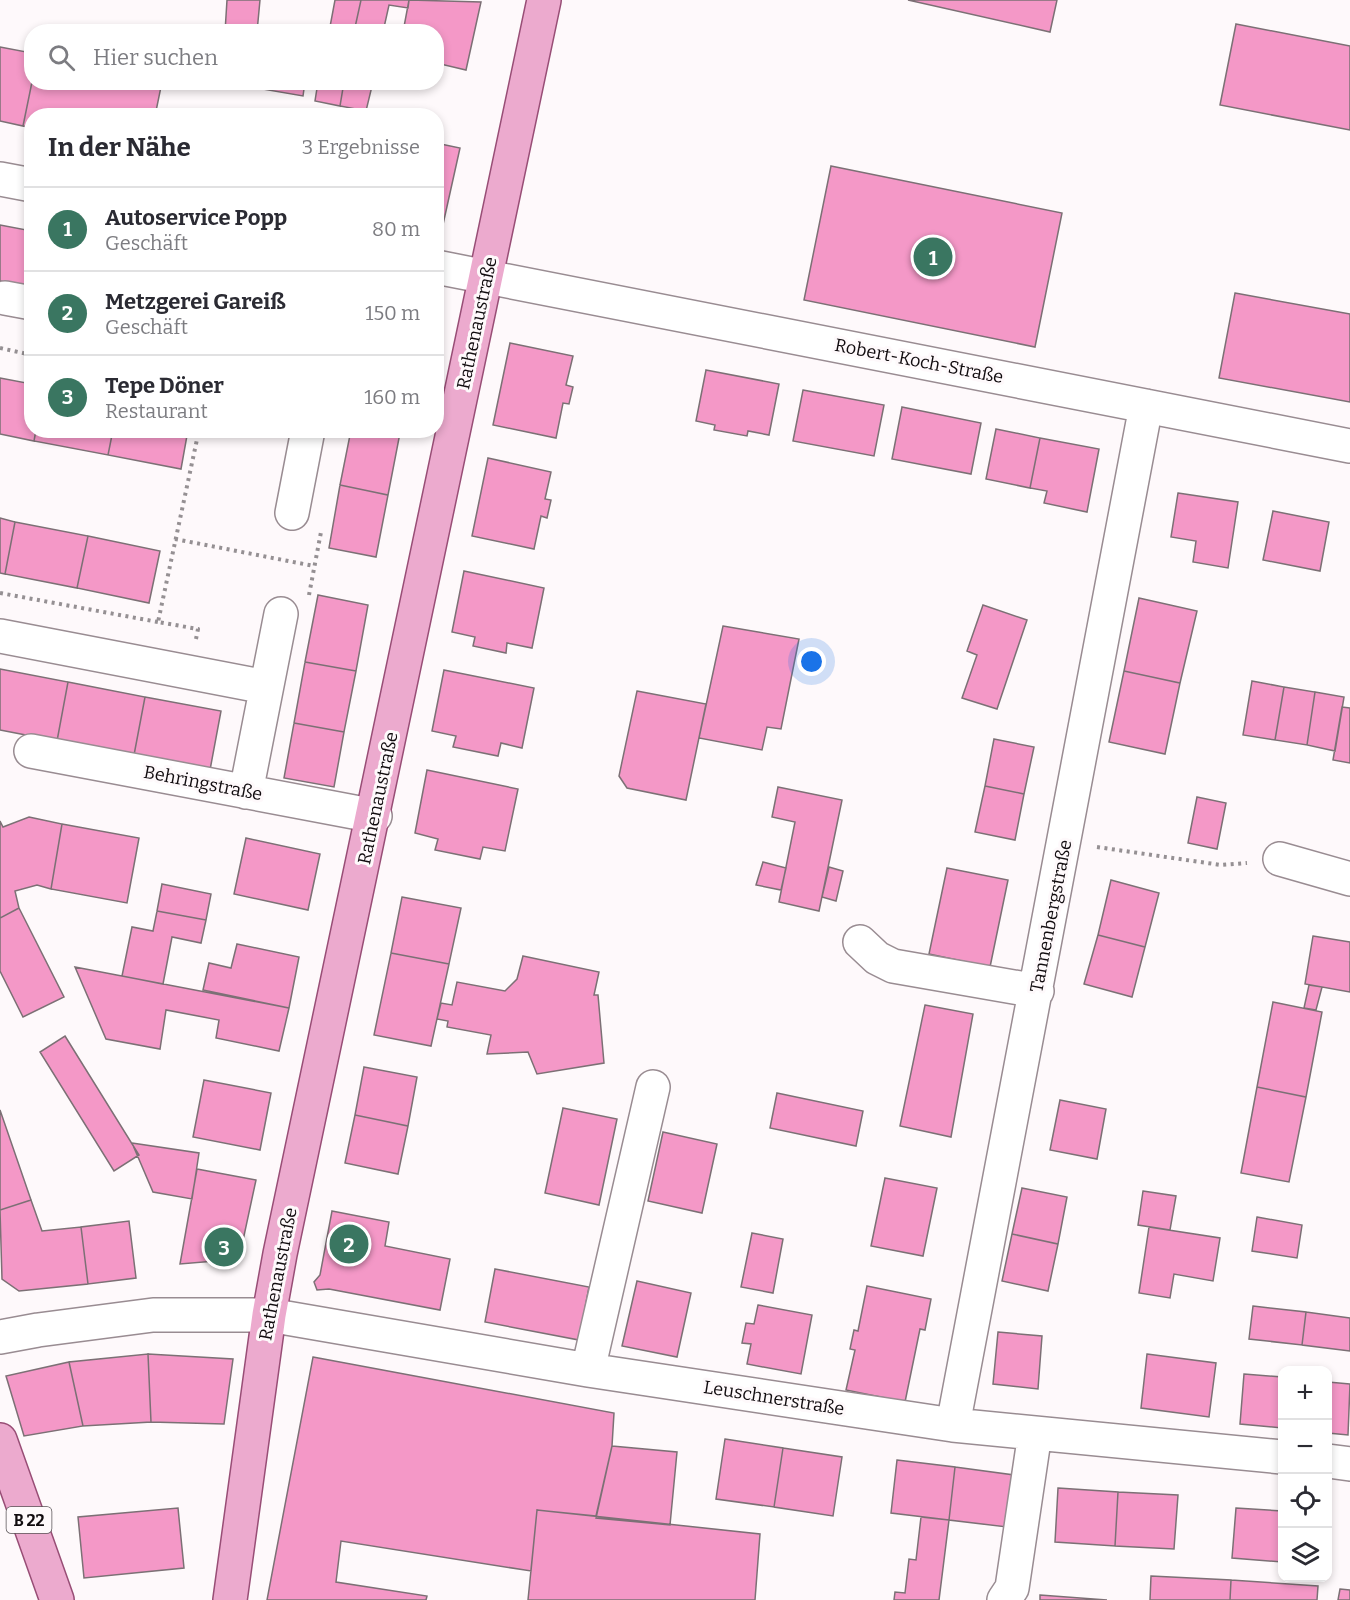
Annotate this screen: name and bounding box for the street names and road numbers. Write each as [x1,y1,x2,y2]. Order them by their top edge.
street label: Rathenaustraße [452,255,502,391]
street label: Robert-Koch-Straße [833,334,1005,388]
street label: Rathenaustraße [353,730,403,866]
street label: Behringstraße [142,761,264,805]
street label: Tannenbergstraße [1025,838,1077,994]
street label: Rathenaustraße [254,1206,302,1342]
street label: Leuschnerstraße [702,1376,846,1420]
road number: B 22 [6,1507,51,1533]

